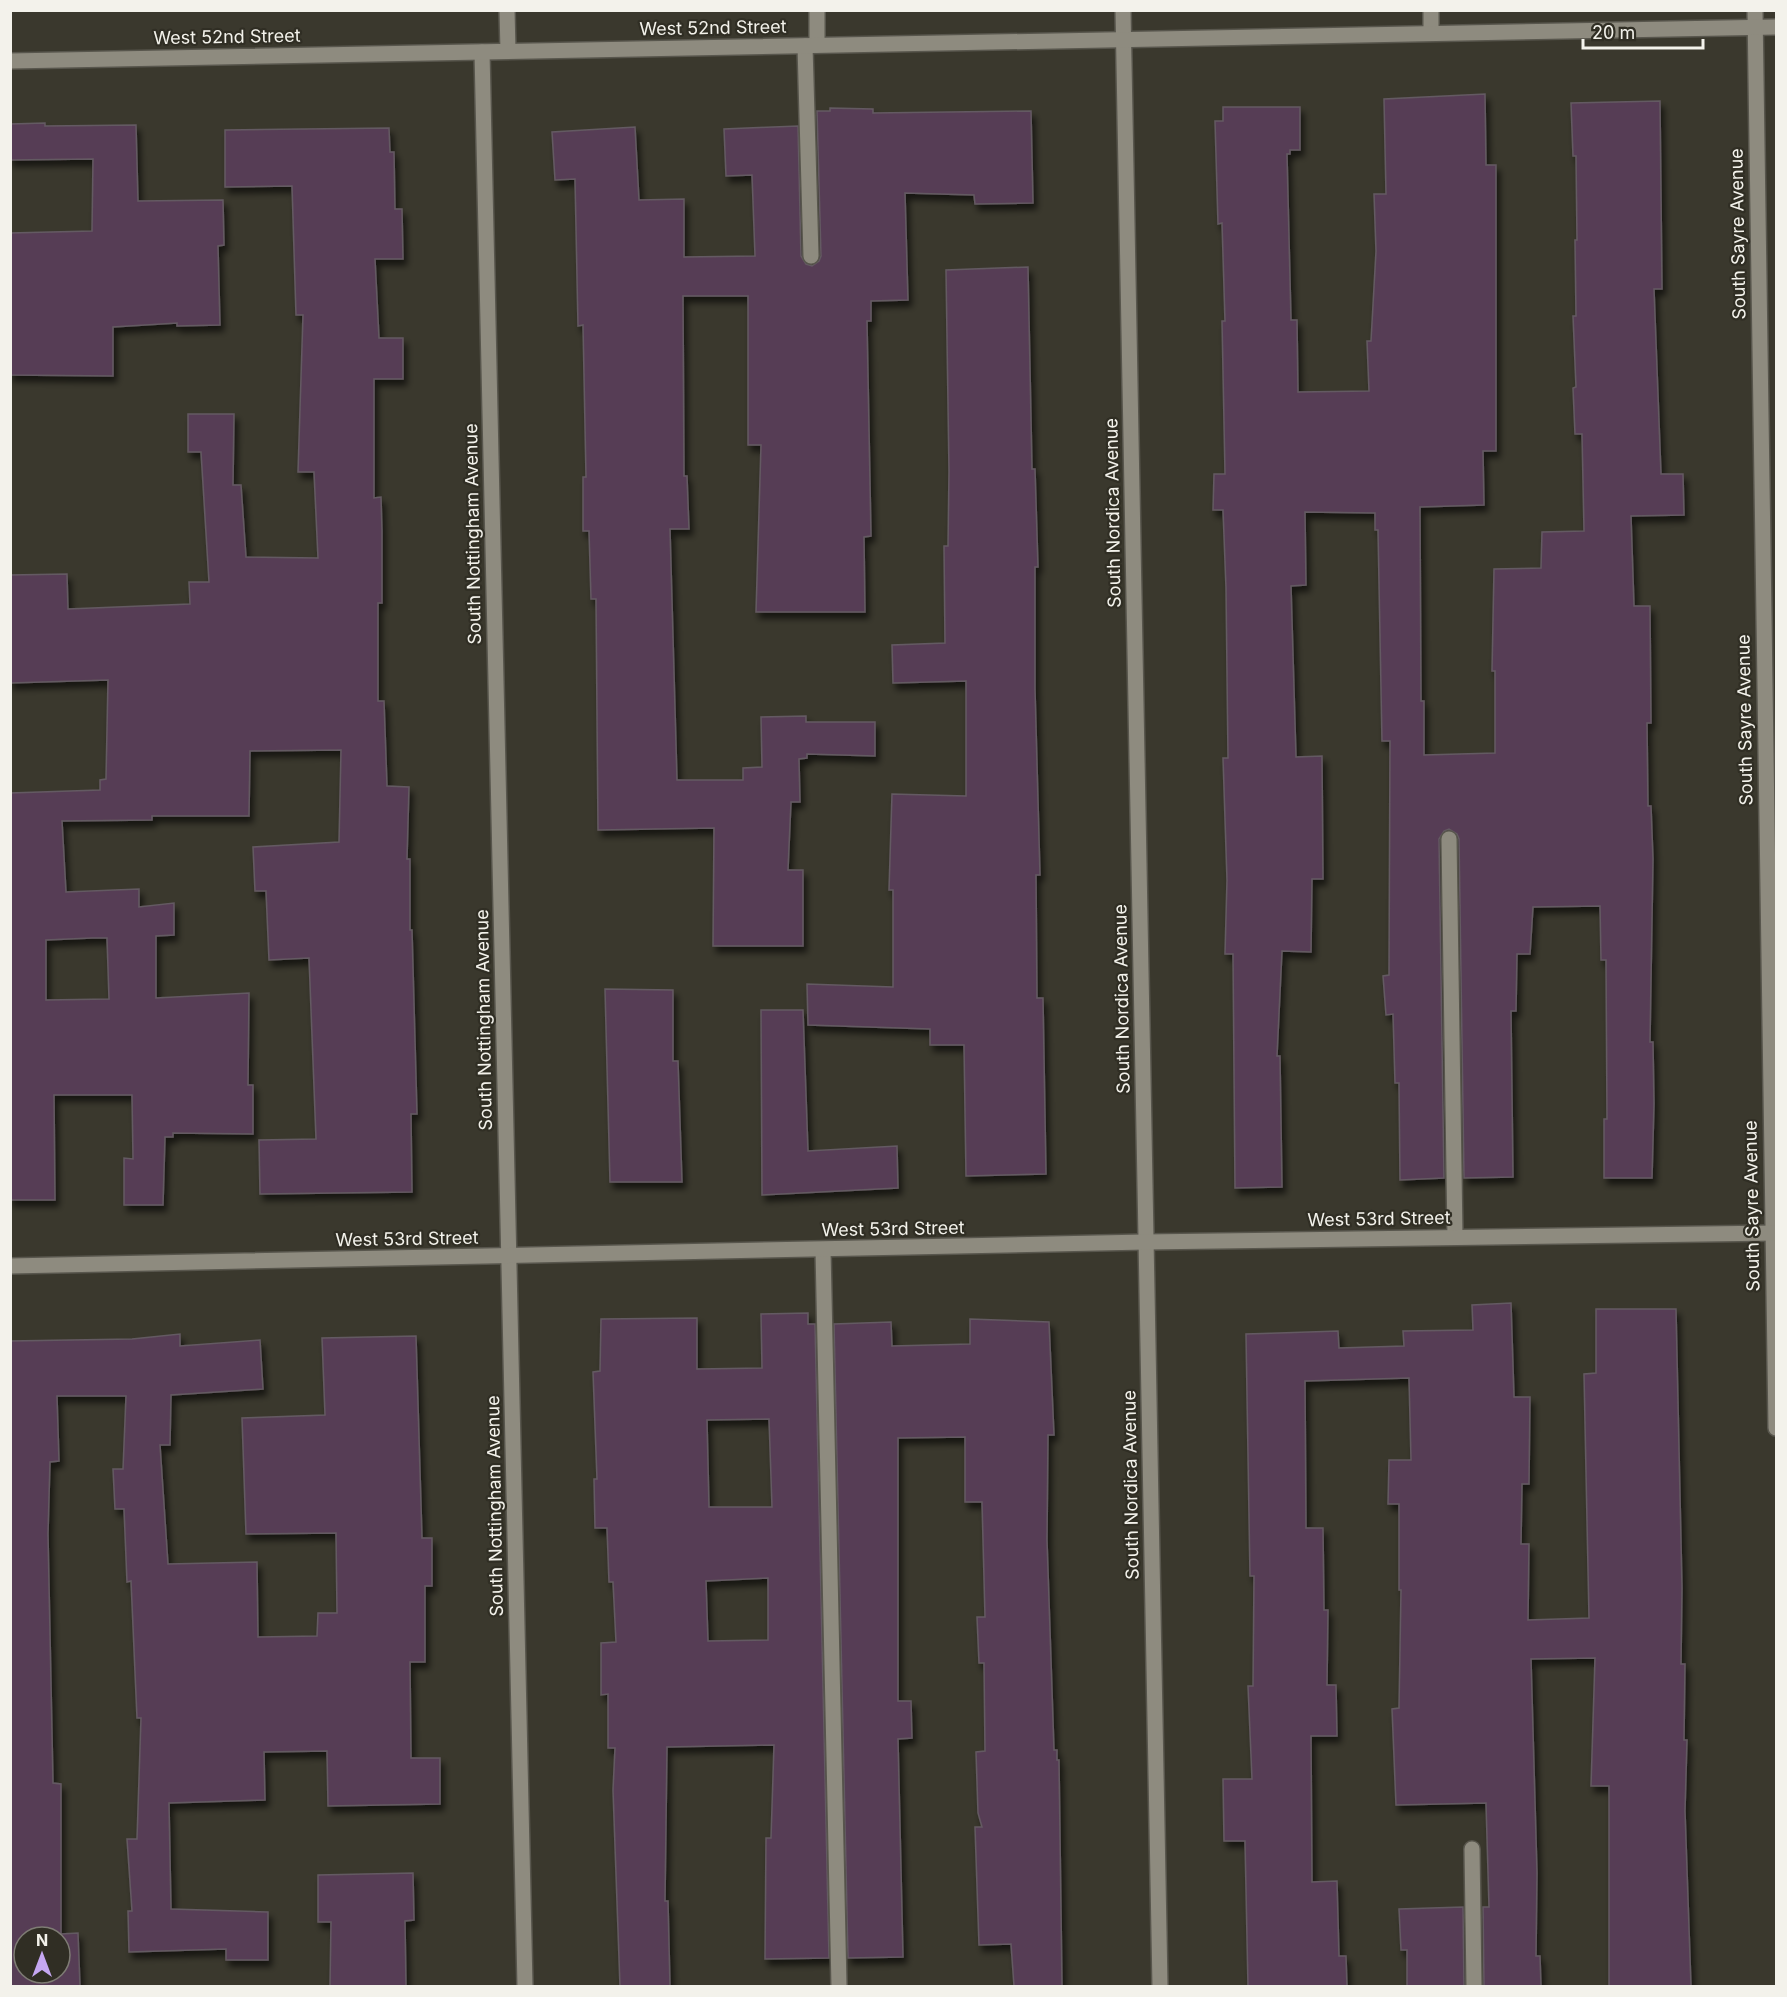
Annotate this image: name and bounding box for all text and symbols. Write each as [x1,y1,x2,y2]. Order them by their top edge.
scale bar [1583,12,1703,50]
street label: West 52nd Street [639,16,787,39]
text: 20 m [1592,22,1635,43]
street label: West 52nd Street [153,25,301,48]
street label: South Sayre Avenue [1726,148,1749,320]
street label: South Nordica Avenue [1100,418,1125,608]
street label: South Nottingham Avenue [460,423,485,645]
street label: South Sayre Avenue [1733,634,1756,806]
street label: South Nordica Avenue [1109,904,1134,1094]
street label: South Nottingham Avenue [471,909,496,1131]
street label: South Sayre Avenue [1740,1120,1763,1292]
street label: West 53rd Street [1307,1207,1451,1230]
street label: West 53rd Street [821,1217,965,1240]
street label: West 53rd Street [335,1227,479,1250]
street label: South Nordica Avenue [1118,1390,1143,1580]
street label: South Nottingham Avenue [482,1395,507,1617]
north arrow [12,1925,72,1985]
text: N [36,1930,48,1950]

